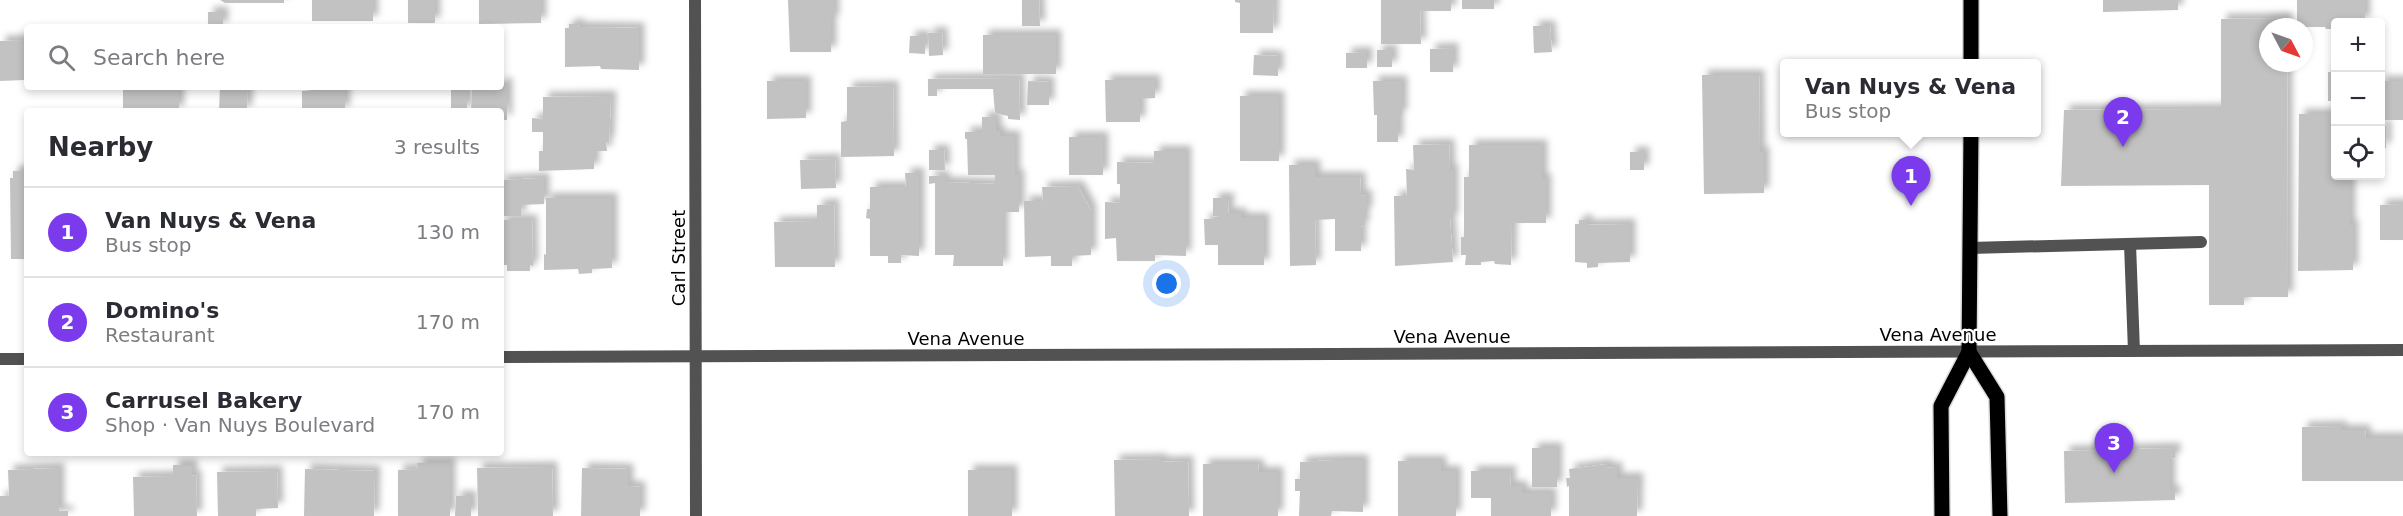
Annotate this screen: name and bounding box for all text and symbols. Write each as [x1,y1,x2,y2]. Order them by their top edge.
north arrow [2259,18,2313,72]
map controls [2331,18,2385,180]
button: + [2331,18,2385,72]
search box [24,24,504,90]
icon: search [45,41,78,74]
text: Search here [93,45,225,70]
popup [1780,59,2041,137]
button: − [2331,72,2385,126]
text: Van Nuys & Vena [1805,74,2016,99]
pin: 2 [2104,98,2142,147]
text: Bus stop [1805,99,1891,123]
button: locate [2331,126,2385,180]
text: Nearby [48,132,153,162]
text: 3 results [394,135,480,159]
pin: 1 [1892,156,1930,206]
text: Van Nuys & Vena [105,208,316,233]
street label: Carl Street [668,210,689,306]
text: 1 [61,220,74,244]
text: 130 m [416,220,480,244]
text: Bus stop [105,233,191,257]
your location [1152,269,1181,298]
text: Domino's [105,298,219,323]
text: 2 [61,310,74,334]
text: 170 m [416,310,480,334]
text: Restaurant [105,323,215,347]
street label: Vena Avenue [1879,324,1997,345]
street label: Vena Avenue [1393,326,1511,347]
street label: Vena Avenue [907,328,1025,349]
text: Carrusel Bakery [105,388,302,413]
text: 3 [61,400,74,424]
text: 170 m [416,400,480,424]
text: Shop · Van Nuys Boulevard [105,413,375,437]
pin: 3 [2094,424,2134,473]

